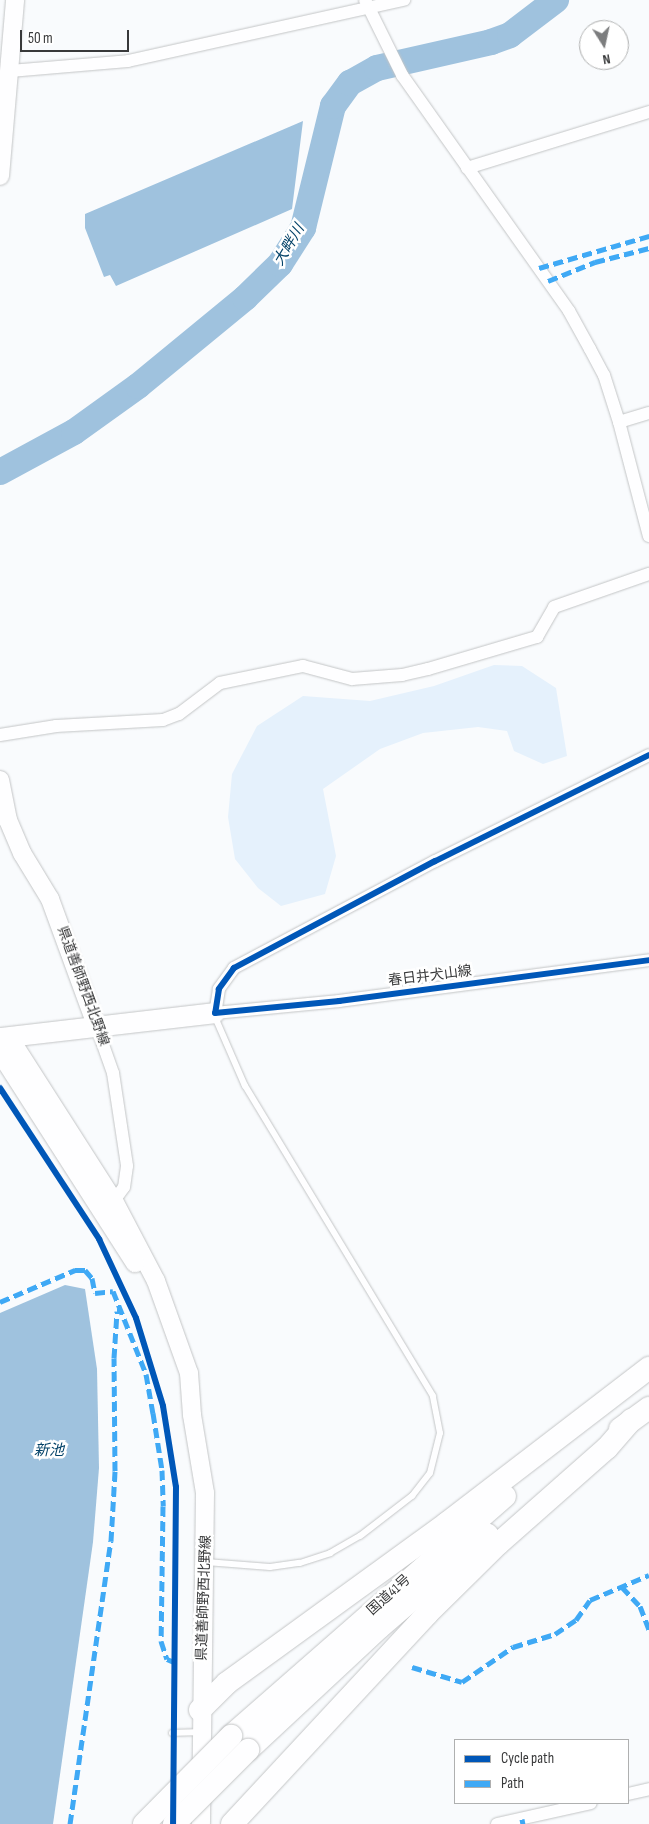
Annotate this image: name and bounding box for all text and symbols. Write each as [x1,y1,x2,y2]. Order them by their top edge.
scale bar [22,20,131,52]
north arrow [579,20,629,70]
text: 50 m [28,29,53,48]
text: N [601,50,612,68]
water label: 大畔川 [270,221,308,269]
street label: 県道善師野西北野線 [54,924,112,1048]
street label: 春日井犬山線 [387,963,473,989]
water label: 新池 [34,1442,64,1460]
street label: 県道善師野西北野線 [193,1535,215,1661]
street label: 国道41号 [364,1571,414,1619]
legend [454,1739,629,1804]
text: Cycle path [501,1749,554,1768]
text: Path [501,1774,524,1793]

